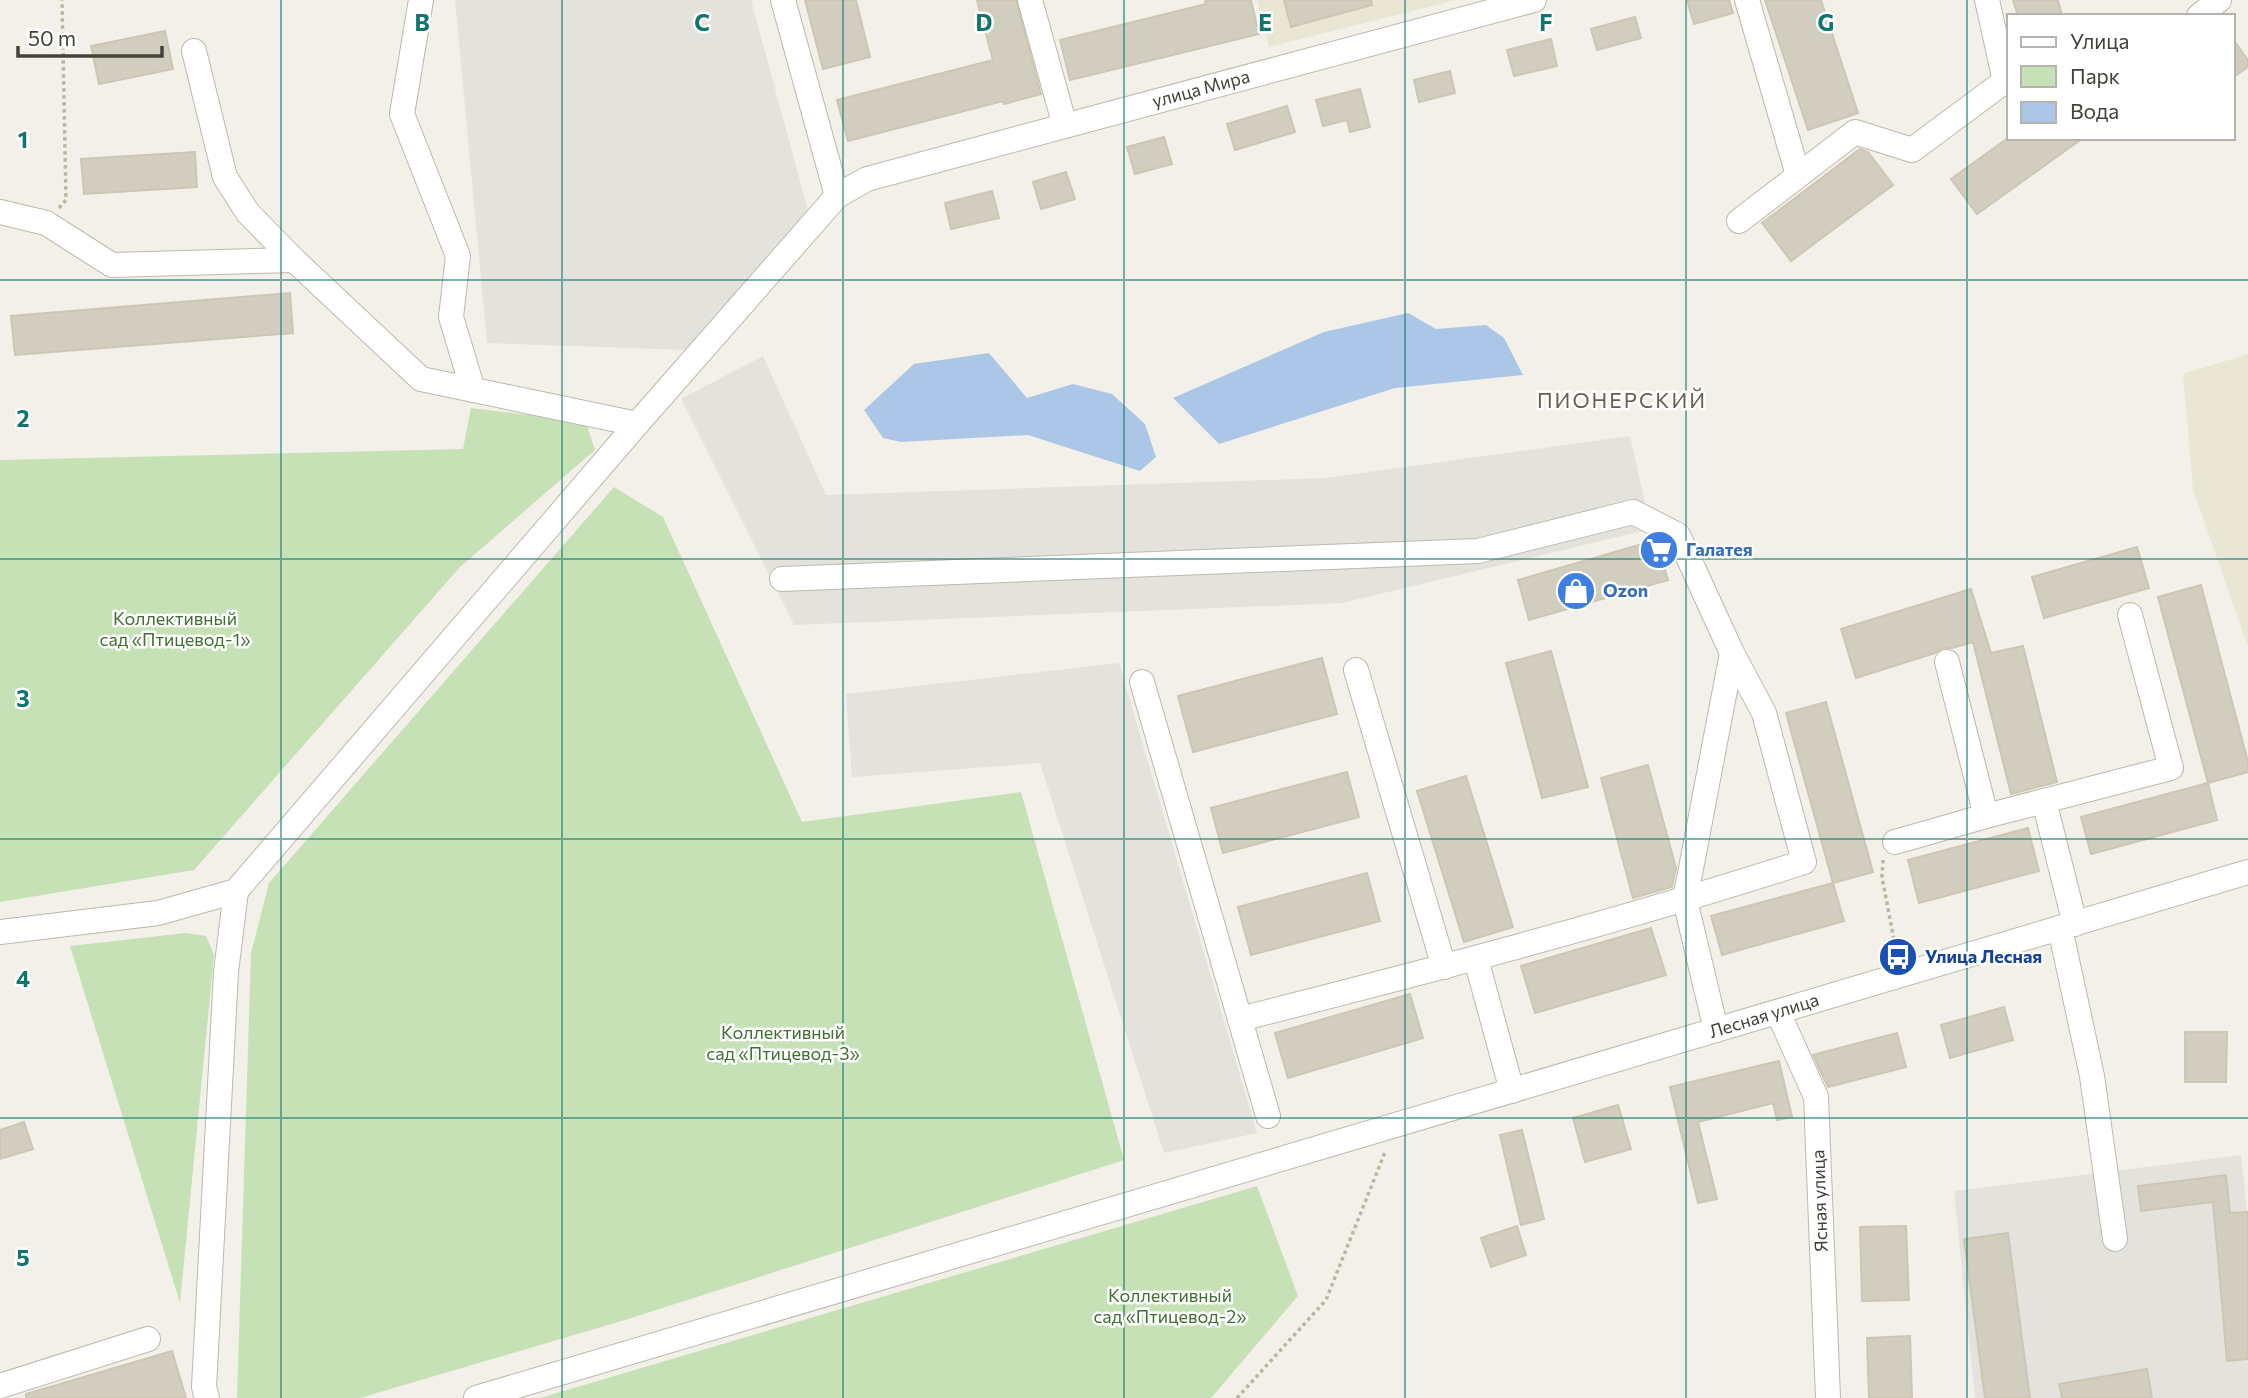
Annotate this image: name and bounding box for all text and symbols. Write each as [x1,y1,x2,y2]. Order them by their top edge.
text: B [414,8,430,36]
text: C [694,8,710,36]
text: D [976,8,993,36]
text: E [1258,8,1272,36]
text: F [1539,8,1553,36]
text: G [1818,8,1834,36]
scale bar [18,14,161,58]
legend [2007,14,2234,140]
text: 50 m [28,25,76,50]
text: Улица [2070,28,2129,53]
text: Парк [2070,63,2120,88]
street label: улица Мира [1150,64,1252,112]
text: Вода [2070,98,2119,123]
text: 1 [18,125,28,153]
district label: ПИОНЕРСКИЙ [1537,387,1707,412]
text: 2 [16,404,30,432]
supermarket icon: Галатея [1638,529,1680,571]
place label: Галатея [1686,538,1753,560]
shop icon: Ozon [1555,570,1597,612]
place label: Ozon [1603,579,1648,601]
park label: Коллективный сад «Птицевод-1» [100,607,250,650]
text: 3 [16,684,30,712]
bus stop icon: Улица Лесная [1877,936,1919,978]
place label: Улица Лесная [1925,945,2042,967]
text: 4 [16,964,30,992]
street label: Лесная улица [1706,988,1821,1042]
park label: Коллективный сад «Птицевод-3» [706,1021,860,1064]
street label: Ясная улица [1806,1149,1832,1253]
text: 5 [16,1243,30,1271]
park label: Коллективный сад «Птицевод-2» [1093,1284,1247,1327]

